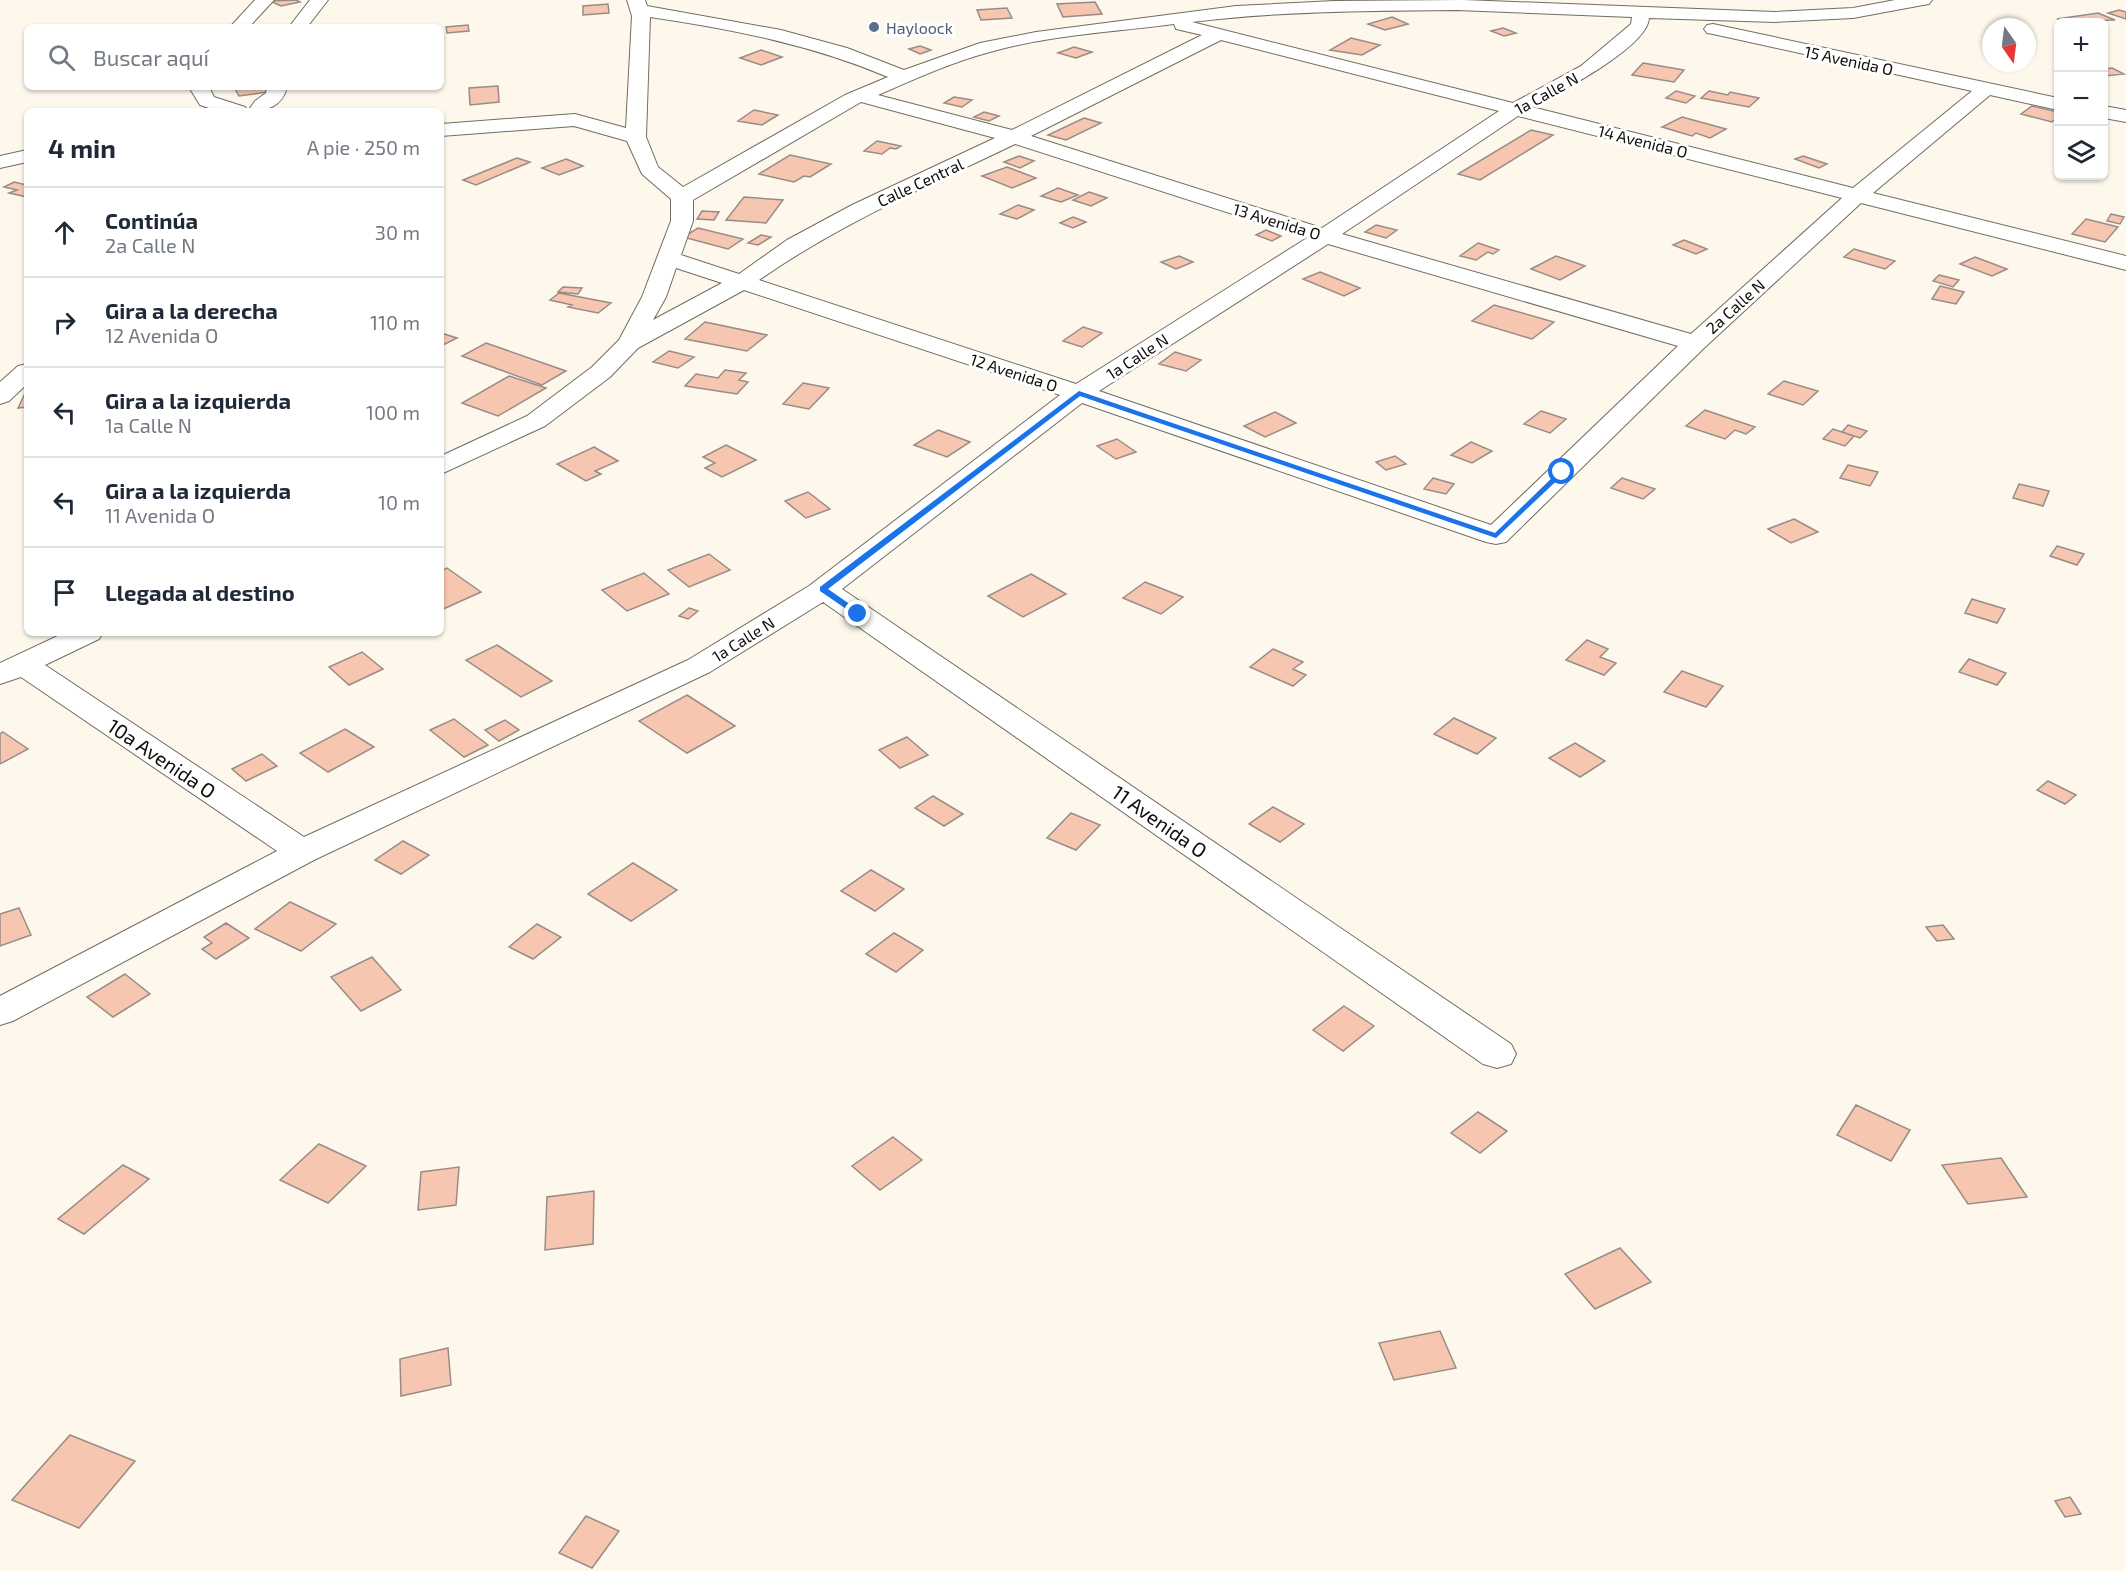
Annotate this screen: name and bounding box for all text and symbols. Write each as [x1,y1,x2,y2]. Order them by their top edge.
place label: Hayloock [886,18,953,37]
north arrow [1982,18,2036,72]
map controls [2054,18,2108,180]
button: + [2054,18,2108,72]
marker: Hayloock [867,20,881,34]
search box [24,24,444,90]
icon: search [45,41,78,74]
street label: 15 Avenida O [1803,41,1895,79]
text: Buscar aquí [93,44,209,70]
street label: 1a Calle N [1511,68,1581,118]
button: − [2054,72,2108,126]
street label: 14 Avenida O [1596,121,1690,161]
button: layers [2054,126,2108,180]
text: 4 min [48,132,116,163]
text: A pie · 250 m [307,135,420,159]
street label: Calle Central [874,154,966,210]
street label: 13 Avenida O [1231,199,1323,243]
text: Continúa [105,207,198,233]
icon: ahead [48,216,81,249]
text: 30 m [375,220,420,244]
text: 2a Calle N [105,233,195,257]
street label: 2a Calle N [1702,275,1768,337]
text: Gira a la derecha [105,297,278,323]
icon: right [48,306,81,339]
text: 110 m [370,310,420,334]
text: 12 Avenida O [105,323,218,347]
street label: 1a Calle N [1103,329,1171,383]
street label: 12 Avenida O [968,349,1060,395]
text: Gira a la izquierda [105,387,291,413]
icon: left [48,396,81,429]
text: 100 m [366,400,420,424]
text: 1a Calle N [105,413,192,437]
route start [1548,458,1574,484]
text: Gira a la izquierda [105,477,291,503]
icon: left [48,486,81,519]
text: 10 m [378,490,420,514]
text: 11 Avenida O [105,503,215,527]
icon: arrive [48,576,81,609]
text: Llegada al destino [105,579,295,605]
route end [844,600,870,626]
street label: 1a Calle N [708,613,778,665]
street label: 10a Avenida O [103,713,221,803]
street label: 11 Avenida O [1108,780,1212,862]

